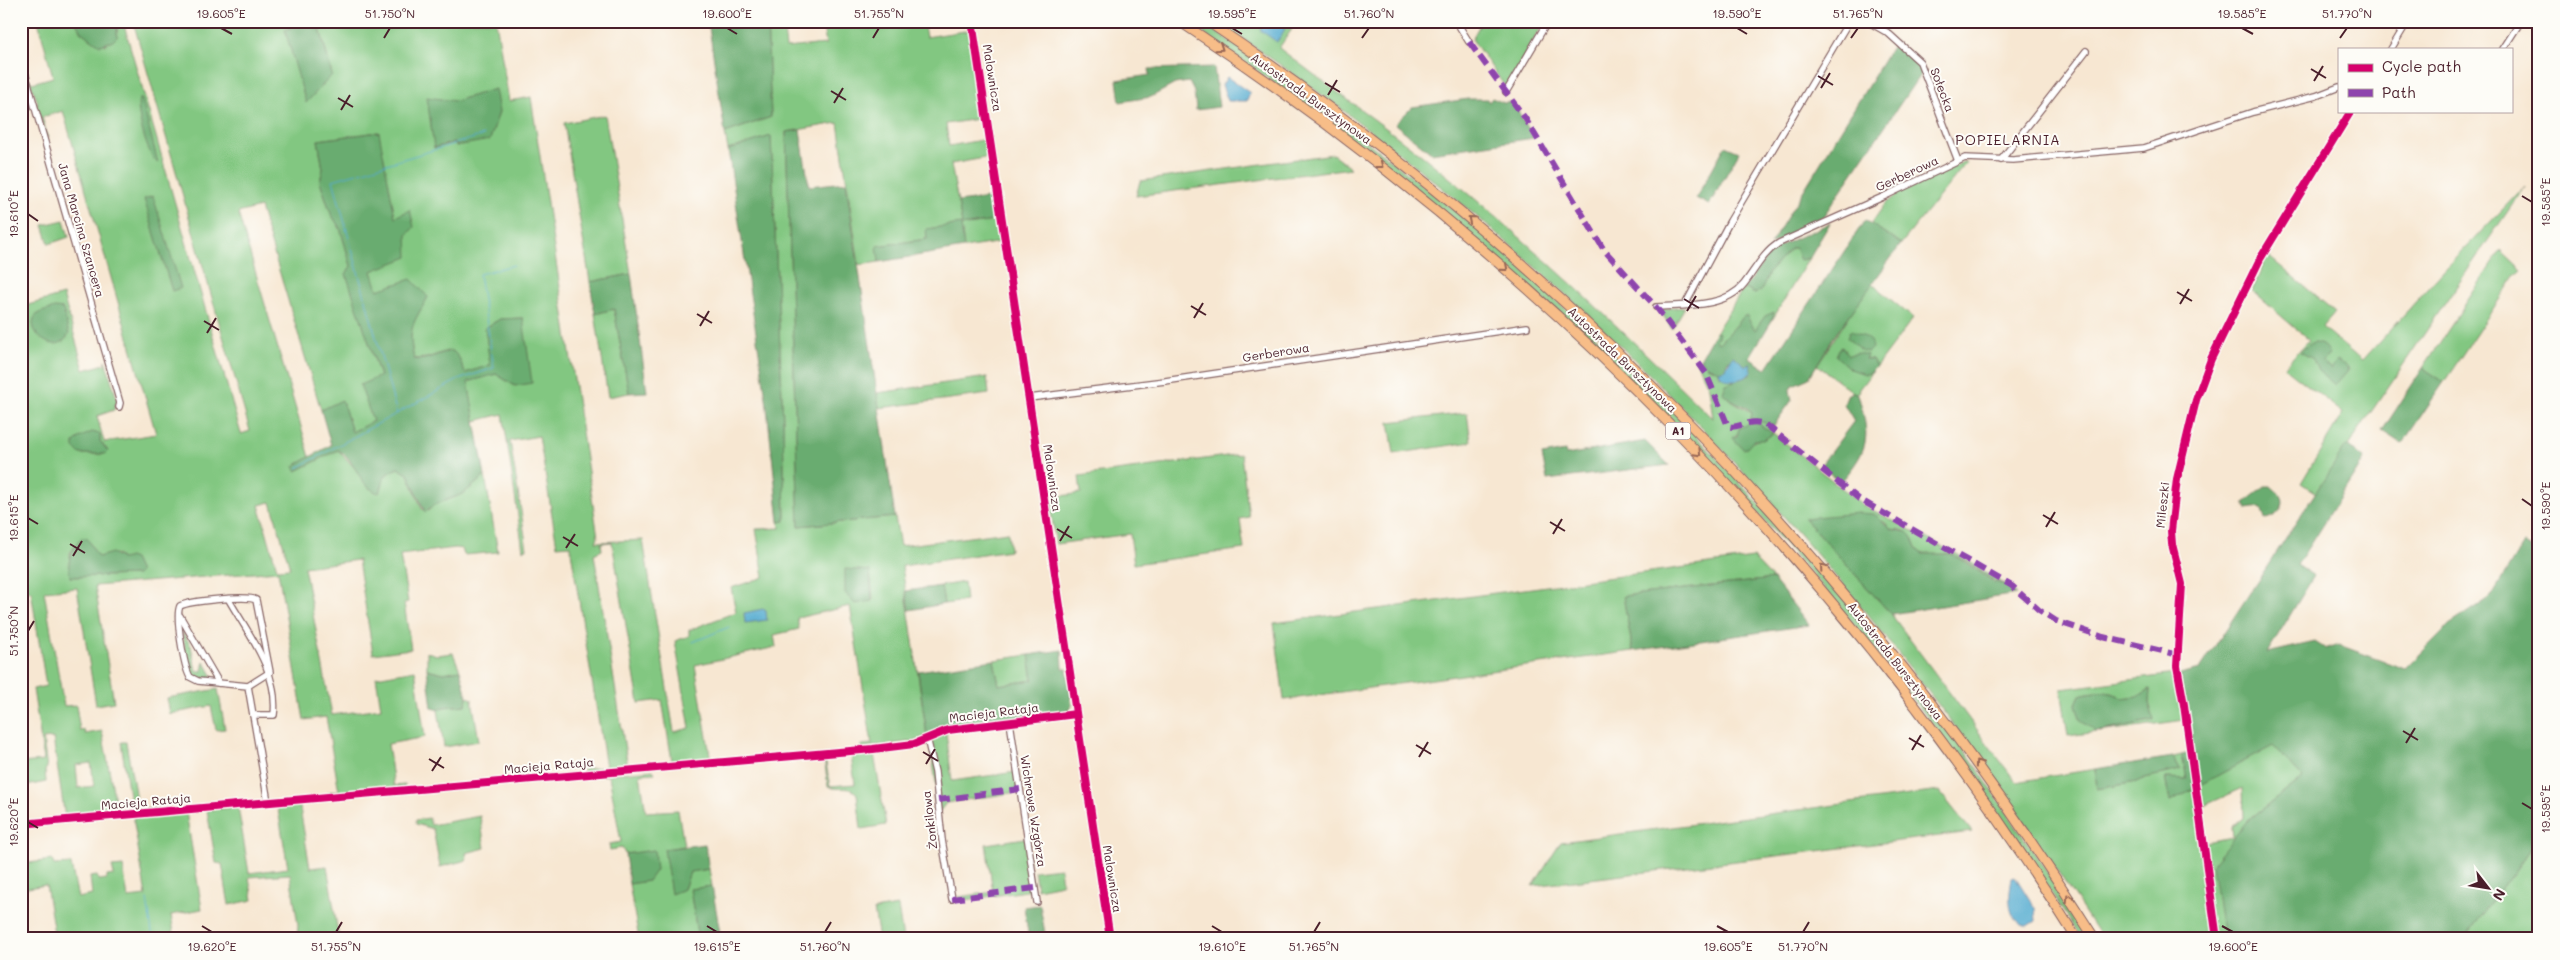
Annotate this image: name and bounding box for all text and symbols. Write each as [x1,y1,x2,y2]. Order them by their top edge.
text: 19.605°E [196,5,246,21]
text: 51.750°N [365,5,415,21]
text: 19.600°E [702,5,752,21]
text: 51.755°N [854,5,904,21]
text: 19.595°E [1208,5,1256,21]
text: 51.760°N [1344,5,1394,21]
text: 19.590°E [1713,5,1762,21]
text: 51.765°N [1833,5,1883,21]
text: 19.585°E [2218,5,2266,21]
text: 51.770°N [2322,5,2372,21]
one-way arrow [1215,42,1224,52]
street label: Malownicza [980,43,1006,113]
legend [2338,48,2512,112]
street label: Autostrada Bursztynowa [1248,49,1375,147]
text: Cycle path [2382,56,2461,76]
street label: Sołecka [1927,65,1959,114]
text: Path [2382,82,2416,102]
district label: POPIELARNIA [1955,130,2061,149]
street label: Gerberowa [1873,152,1940,195]
one-way arrow [1374,159,1383,168]
street label: Jana Marcina Szancera [55,161,109,299]
text: 19.585°E [2537,178,2553,226]
text: 19.610°E [5,190,21,238]
one-way arrow [1468,216,1477,225]
one-way arrow [1499,262,1508,271]
street label: Autostrada Bursztynowa [1565,303,1681,416]
street label: Gerberowa [1241,339,1310,365]
road number: A1 [1666,422,1690,440]
street label: Malownicza [1040,443,1066,513]
one-way arrow [1693,447,1702,456]
street label: Mileszki [2152,481,2172,529]
text: 19.590°E [2537,481,2553,531]
text: 19.615°E [5,494,21,542]
one-way arrow [1820,564,1829,573]
street label: Autostrada Bursztynowa [1845,598,1947,723]
text: 51.750°N [5,606,21,656]
street label: Macieja Rataja [948,699,1040,725]
street label: Macieja Rataja [503,753,594,777]
street label: Wichrowe Wzgórza [1017,754,1051,868]
one-way arrow [1974,760,1984,769]
text: 19.595°E [2537,785,2553,833]
street label: Macieja Rataja [100,789,191,813]
street label: Żonkilowa [917,790,941,850]
text: 19.620°E [5,797,21,846]
street label: Malownicza [1100,844,1126,914]
north arrow [2462,862,2512,912]
text: N [2489,885,2510,904]
one-way arrow [2066,894,2075,903]
text: 19.620°E [188,938,237,954]
text: 51.755°N [311,938,361,954]
text: 19.615°E [693,938,741,954]
text: 51.760°N [800,938,850,954]
text: 19.610°E [1198,938,1246,954]
text: 51.765°N [1289,938,1339,954]
text: 19.605°E [1703,938,1753,954]
text: 51.770°N [1778,938,1828,954]
text: 19.600°E [2208,938,2258,954]

